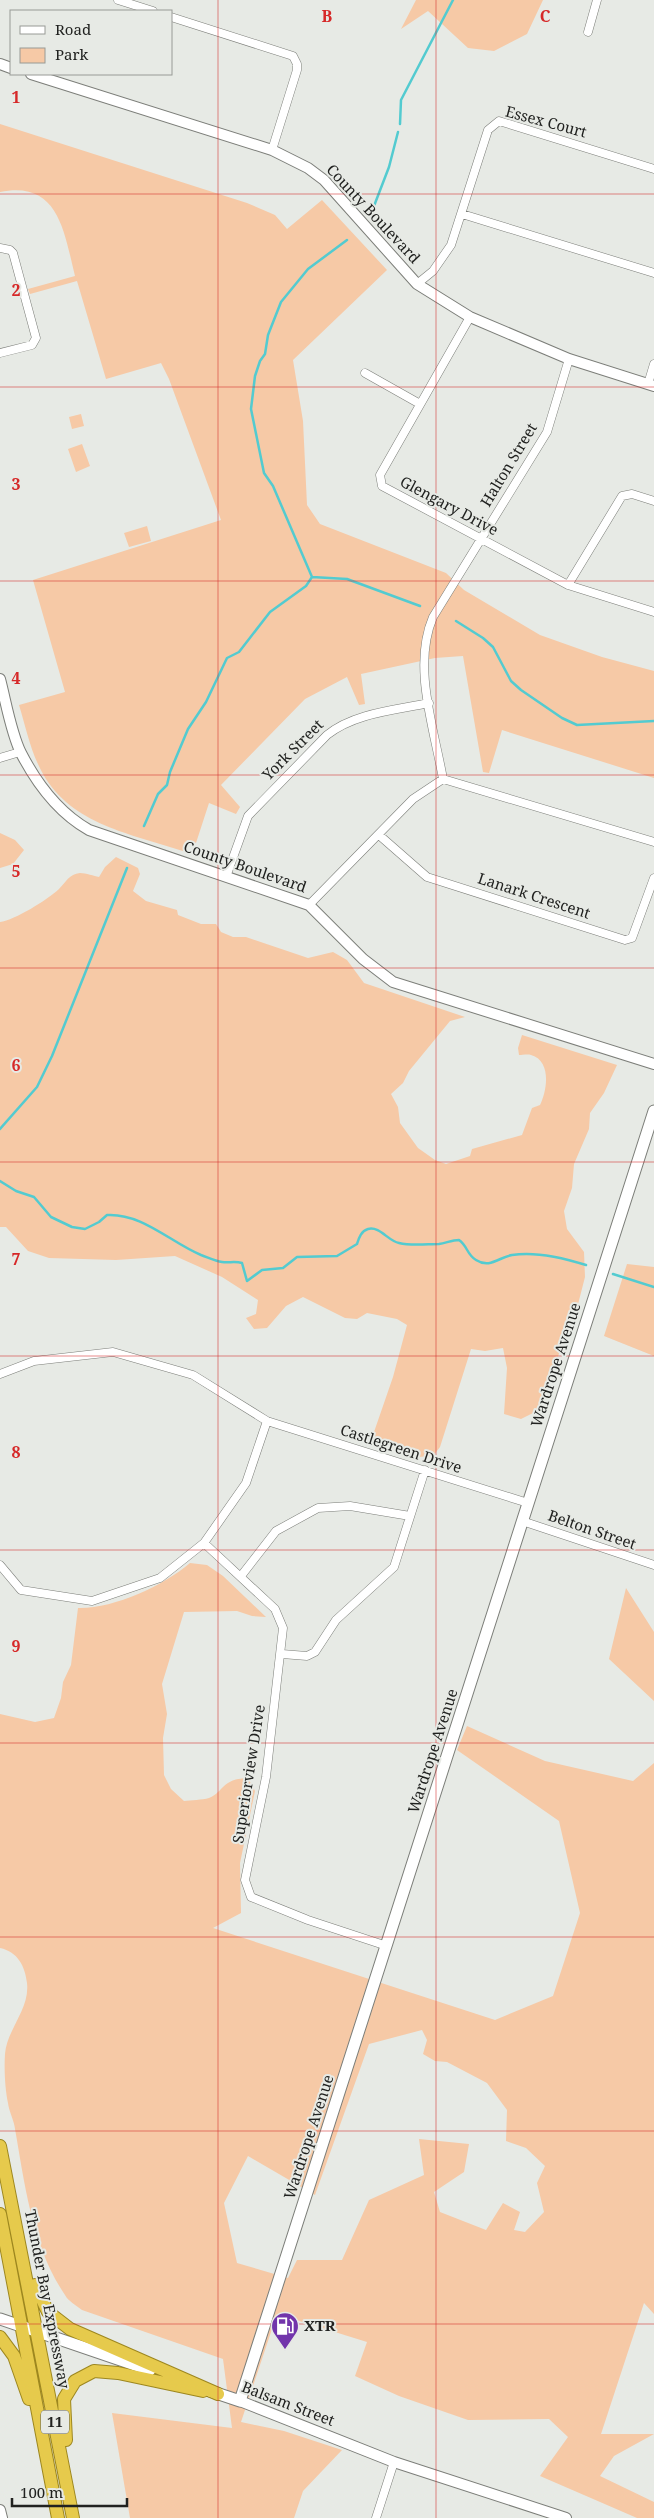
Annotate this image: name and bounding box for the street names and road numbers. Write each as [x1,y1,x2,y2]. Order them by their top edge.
street label: Essex Court [503,101,589,141]
street label: County Boulevard [322,159,425,267]
street label: Halton Street [475,419,541,510]
street label: Glengary Drive [397,471,502,539]
street label: York Street [257,714,327,785]
street label: County Boulevard [181,836,309,896]
street label: Lanark Crescent [476,867,593,923]
street label: Wardrope Avenue [525,1300,585,1430]
street label: Castlegreen Drive [338,1419,465,1477]
street label: Belton Street [546,1505,639,1553]
street label: Wardrope Avenue [402,1686,462,1816]
street label: Superiorview Drive [227,1703,269,1845]
street label: Wardrope Avenue [278,2072,338,2202]
street label: Thunder Bay Expressway [21,2208,75,2390]
street label: Balsam Street [239,2376,338,2430]
road number: 11 [41,2410,69,2434]

